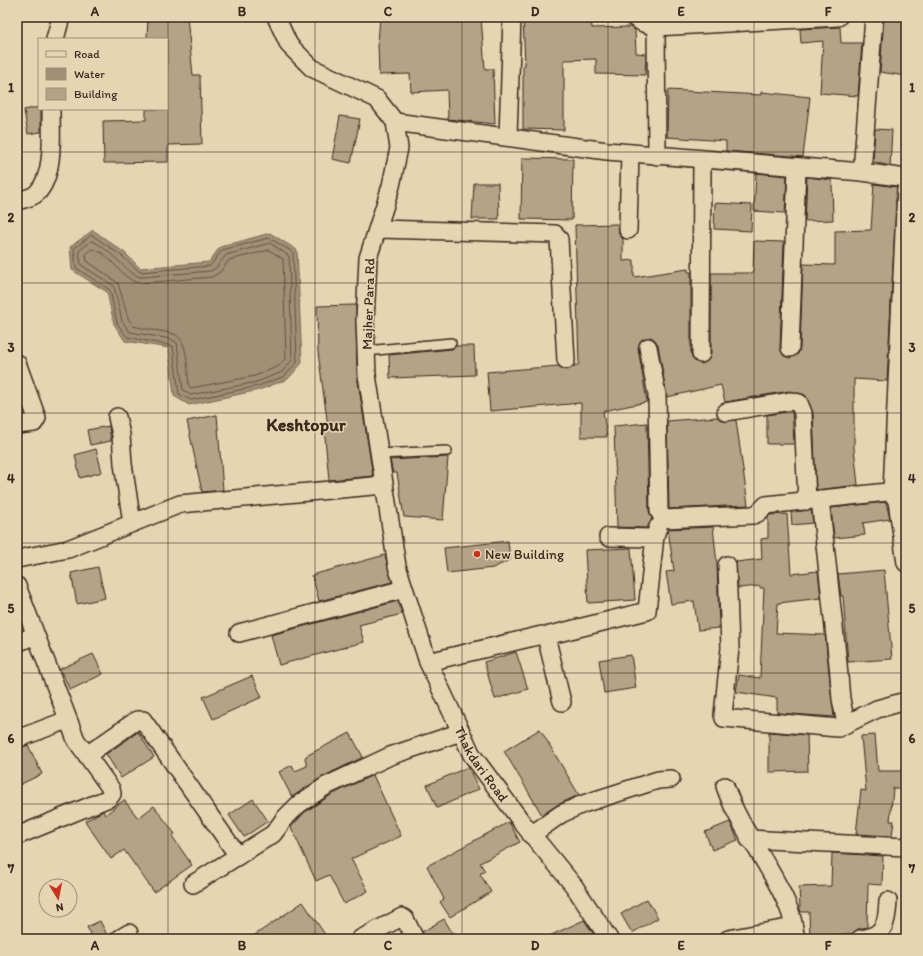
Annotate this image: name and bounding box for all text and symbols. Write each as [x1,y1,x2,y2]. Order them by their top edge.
text: A [90,4,100,19]
text: B [238,4,247,19]
text: C [384,4,393,19]
text: D [531,4,540,19]
text: E [677,4,685,19]
text: F [825,4,832,19]
legend [38,38,168,110]
text: Road [74,47,100,61]
text: Water [74,67,105,81]
text: 1 [8,80,14,95]
text: 1 [909,80,915,95]
text: Building [74,87,118,101]
text: 2 [8,210,15,225]
text: 2 [909,210,916,225]
street label: Majher Para Rd [358,257,379,350]
text: 3 [7,340,15,355]
text: 3 [908,340,916,355]
district label: Keshtopur [266,414,347,436]
text: 4 [7,471,15,486]
text: 4 [908,471,916,486]
place label: New Building [485,546,565,563]
marker: New Building [472,549,482,559]
text: 5 [8,601,15,616]
text: 5 [909,601,916,616]
street label: Thakdari Road [451,724,512,806]
text: 6 [8,731,15,746]
text: 6 [909,731,916,746]
text: 7 [7,861,15,876]
text: 7 [908,861,916,876]
north arrow [38,878,78,918]
text: N [55,900,64,914]
text: A [90,938,100,953]
text: B [238,938,247,953]
text: C [384,938,393,953]
text: D [531,938,540,953]
text: E [677,938,685,953]
text: F [825,938,832,953]

